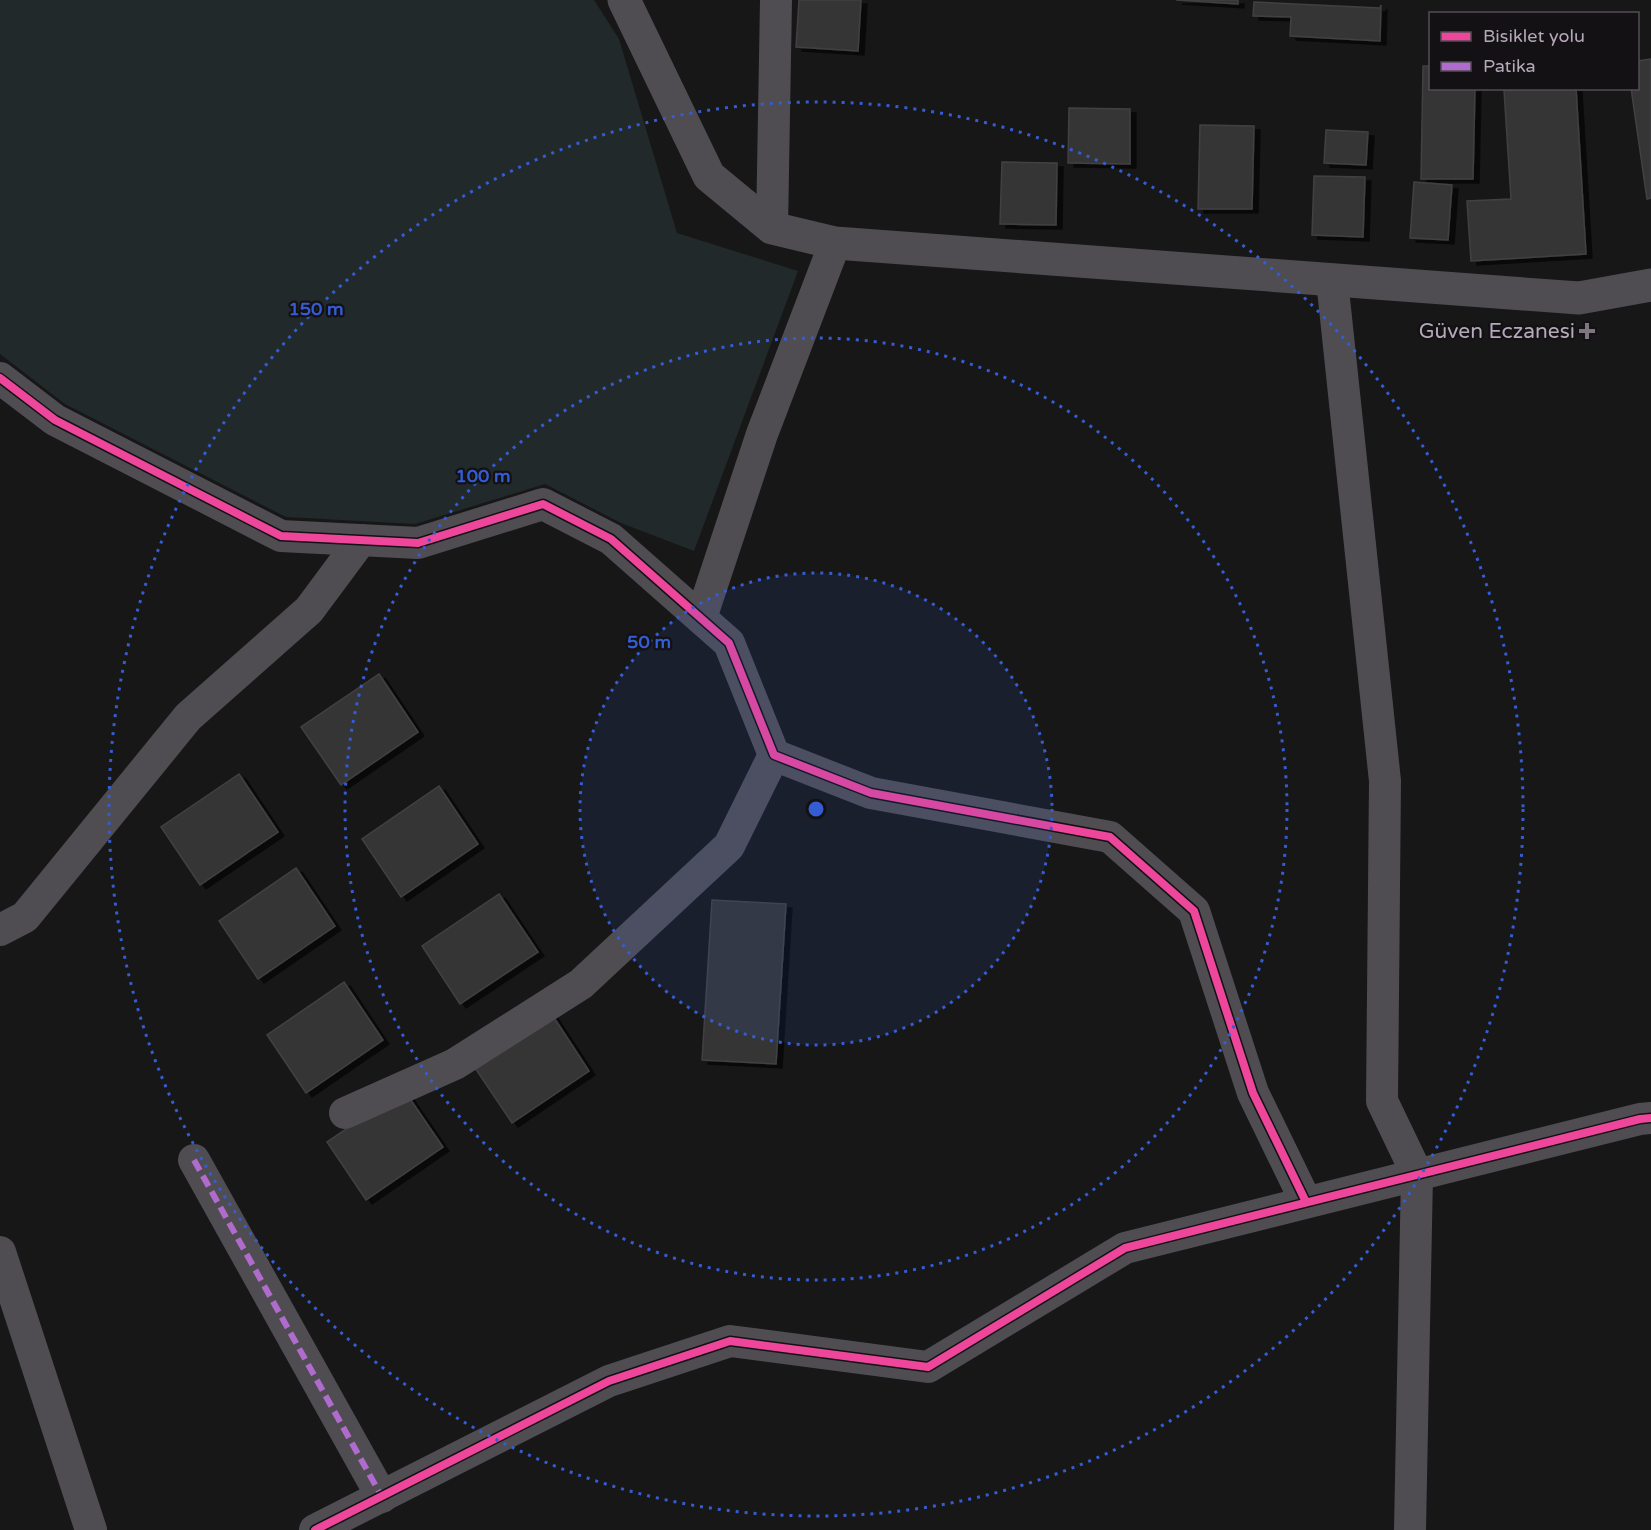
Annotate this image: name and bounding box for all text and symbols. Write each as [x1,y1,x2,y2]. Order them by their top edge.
legend [1429,12,1639,90]
text: Bisiklet yolu [1483,25,1585,47]
text: Patika [1483,55,1536,77]
text: 150 m [288,298,344,320]
place label: Güven Eczanesi [1419,319,1575,344]
marker: Güven Eczanesi [1580,324,1594,338]
text: 100 m [455,465,511,487]
text: 50 m [627,631,671,653]
centre of rings [806,799,826,819]

